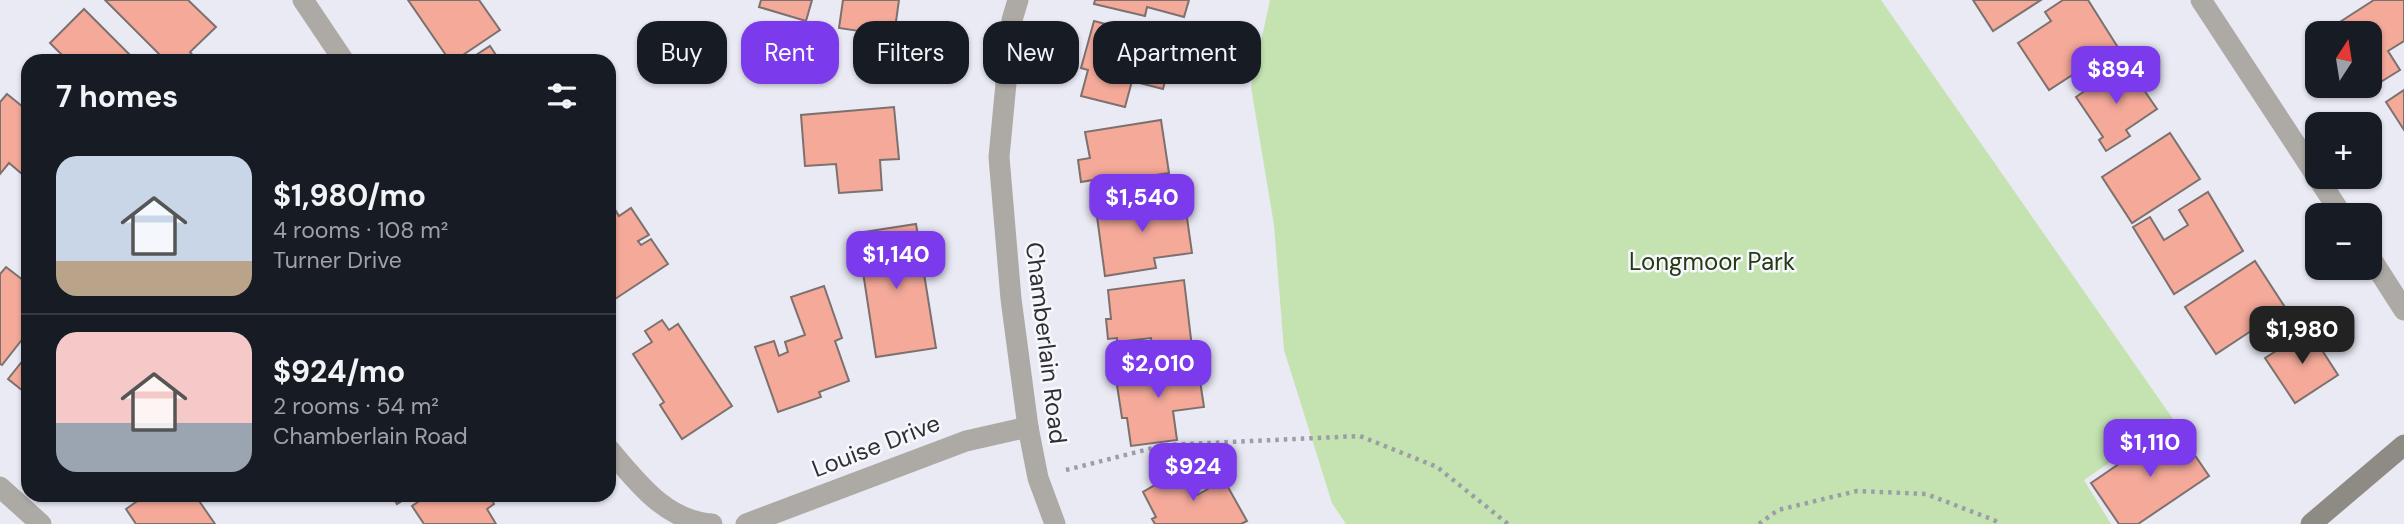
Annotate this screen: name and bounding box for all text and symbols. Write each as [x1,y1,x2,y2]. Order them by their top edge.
chip: Buy [637,21,727,84]
chip: Rent [741,21,839,84]
chip: Filters [853,21,969,84]
chip: New [983,21,1079,84]
chip: Apartment [1093,21,1261,84]
north arrow [2305,21,2382,98]
map controls [2305,21,2382,280]
pin: $894 [2075,46,2157,106]
text: $894 [2087,54,2145,84]
text: 7 homes [56,77,178,116]
icon: filters [543,77,581,115]
button: + [2305,112,2382,189]
pin: $1,540 [1085,174,1199,234]
text: $1,980/mo [273,176,426,215]
text: $1,540 [1105,182,1179,212]
icon: home [112,184,196,268]
button: − [2305,203,2382,280]
text: 4 rooms · 108 m² [273,215,448,245]
pin: $1,140 [839,232,953,291]
text: $1,140 [862,239,930,269]
street label: Chamberlain Road [1019,240,1074,446]
text: Turner Drive [273,245,402,275]
park label: Longmoor Park [1629,246,1795,277]
pin: $1,980 [2245,306,2359,366]
text: $1,980 [2265,314,2339,344]
pin: $2,010 [1101,340,1215,400]
text: $2,010 [1121,348,1195,378]
text: $924/mo [273,352,405,391]
icon: home [112,360,196,444]
text: 2 rooms · 54 m² [273,391,439,421]
street label: Louise Drive [807,407,944,484]
pin: $1,110 [2093,420,2207,479]
text: Chamberlain Road [273,421,468,451]
text: $1,110 [2120,427,2180,457]
pin: $924 [1152,444,1234,503]
text: $924 [1165,451,1221,481]

